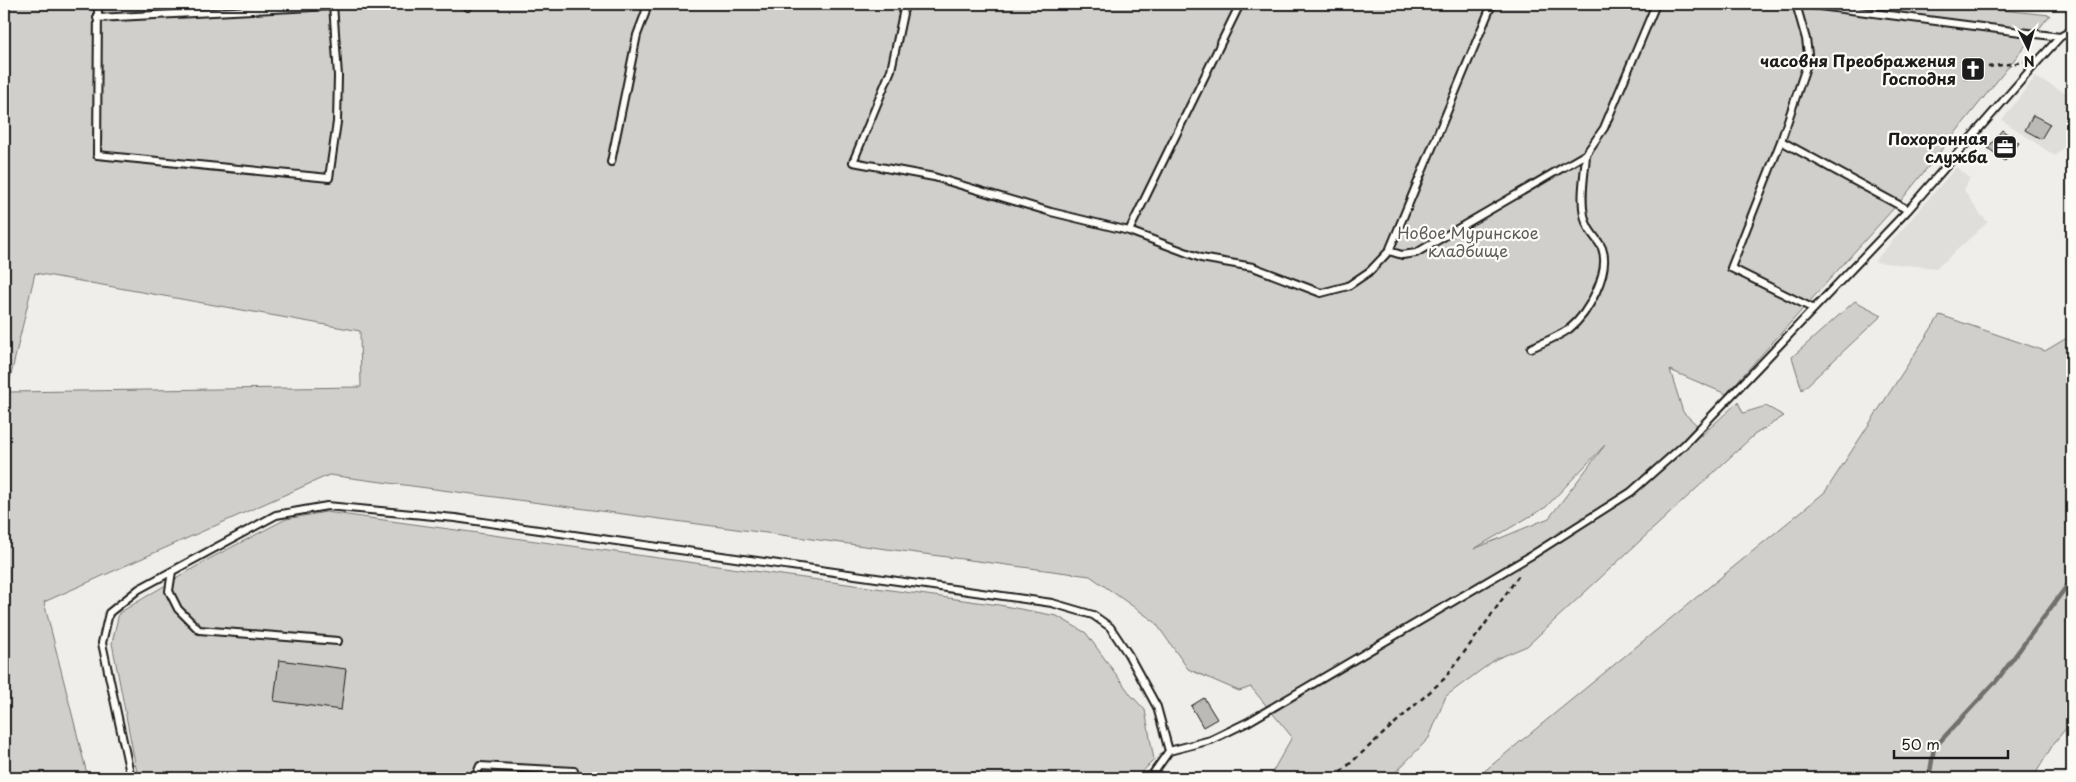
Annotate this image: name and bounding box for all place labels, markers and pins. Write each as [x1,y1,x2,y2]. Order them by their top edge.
place label: часовня Преображения Господня [1760,48,1956,90]
church icon: часовня Преображения Господня [1960,56,1986,82]
place label: Похоронная служба [1888,126,1988,168]
office icon: Похоронная служба [1992,134,2018,160]

